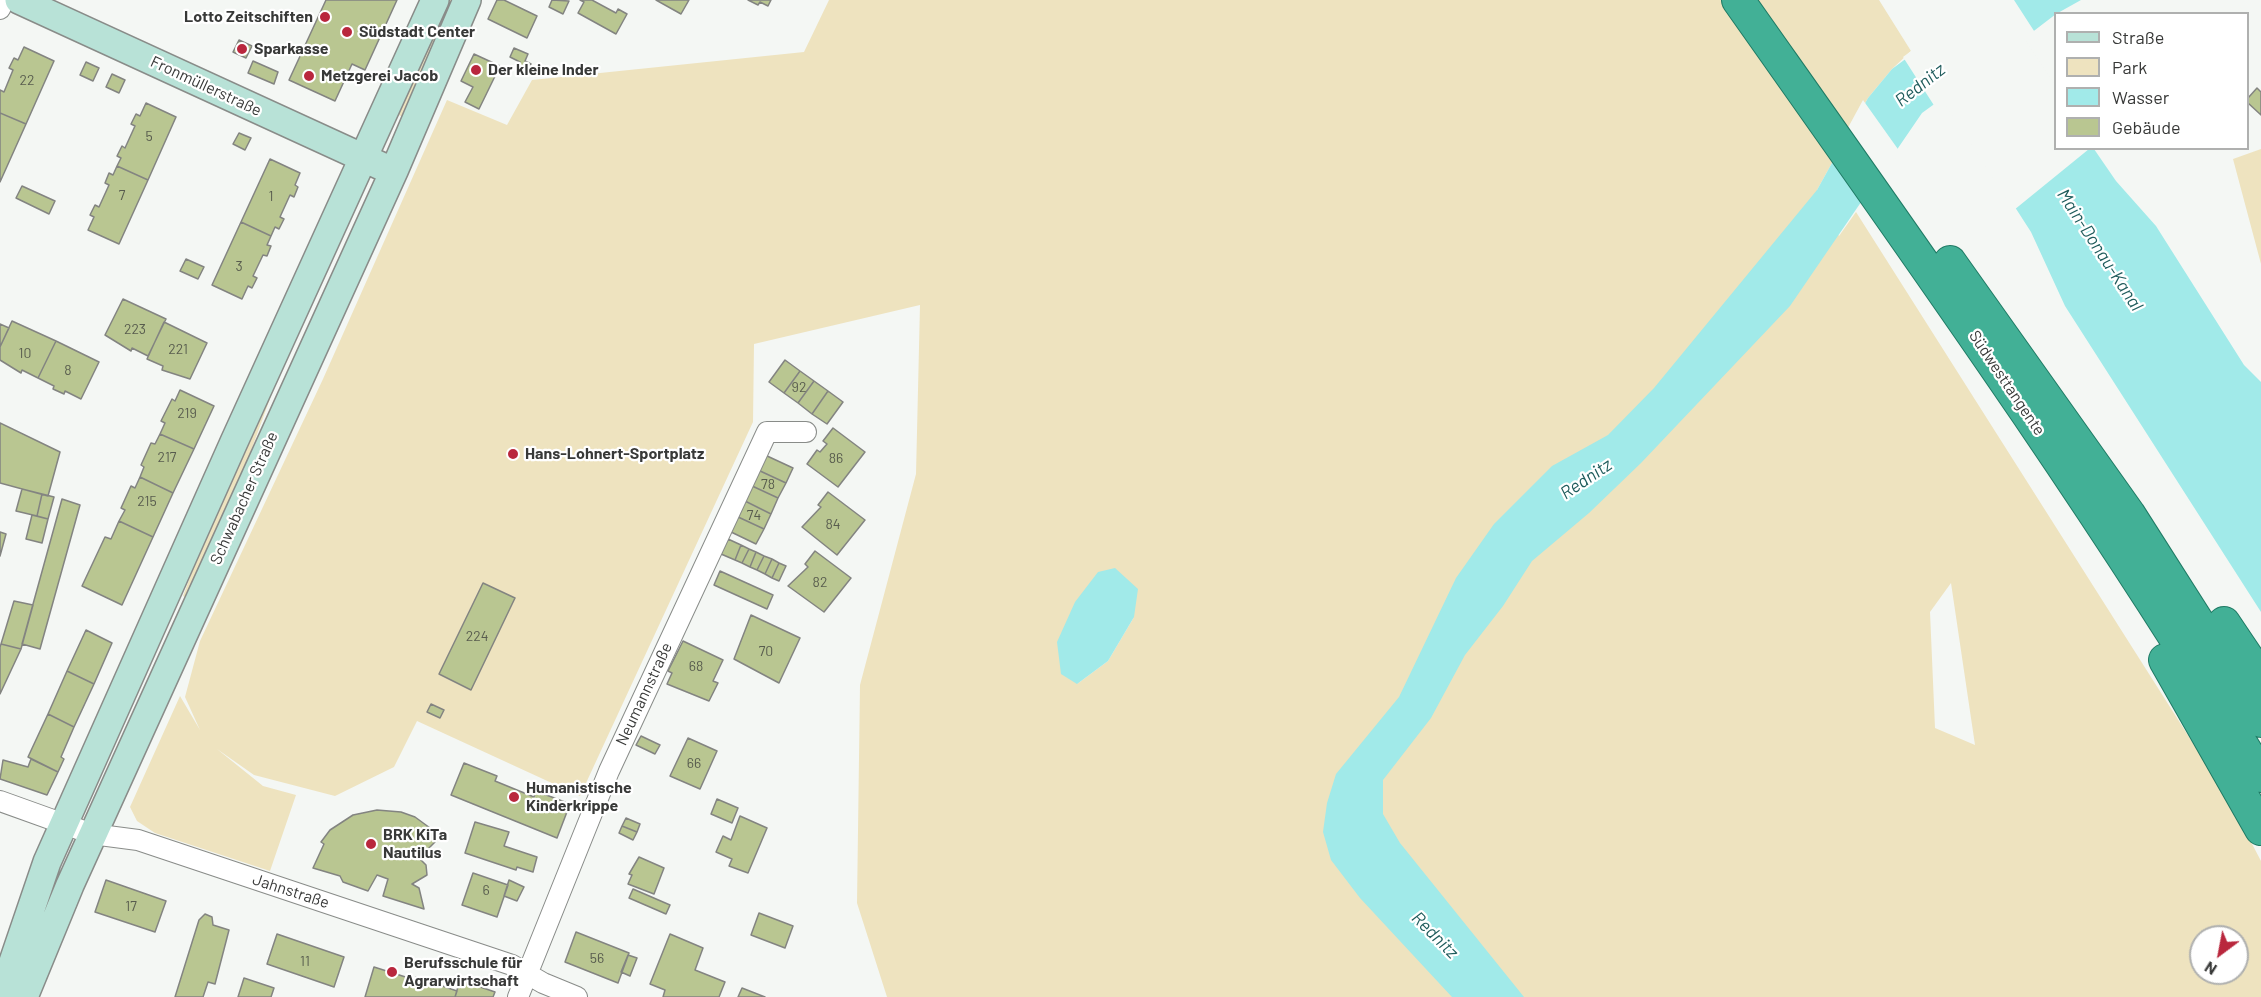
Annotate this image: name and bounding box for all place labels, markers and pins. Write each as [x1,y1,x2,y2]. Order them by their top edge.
place label: Lotto Zeitschiften [184,7,313,27]
marker: Lotto Zeitschiften [318,10,332,24]
place label: Südstadt Center [359,22,475,42]
marker: Südstadt Center [340,25,354,39]
place label: Sparkasse [254,39,328,59]
marker: Sparkasse [235,42,249,56]
place label: Der kleine Inder [488,60,599,80]
marker: Der kleine Inder [469,63,483,77]
place label: Metzgerei Jacob [321,66,438,86]
marker: Metzgerei Jacob [302,69,316,83]
place label: Hans-Lohnert-Sportplatz [525,444,704,464]
marker: Hans-Lohnert-Sportplatz [506,447,520,461]
place label: Humanistische Kinderkrippe [526,778,632,816]
marker: Humanistische Kinderkrippe [507,790,521,804]
place label: BRK KiTa Nautilus [383,825,447,863]
marker: BRK KiTa Nautilus [364,837,378,851]
place label: Berufsschule für Agrarwirtschaft [404,953,522,991]
marker: Berufsschule für Agrarwirtschaft [385,965,399,979]

